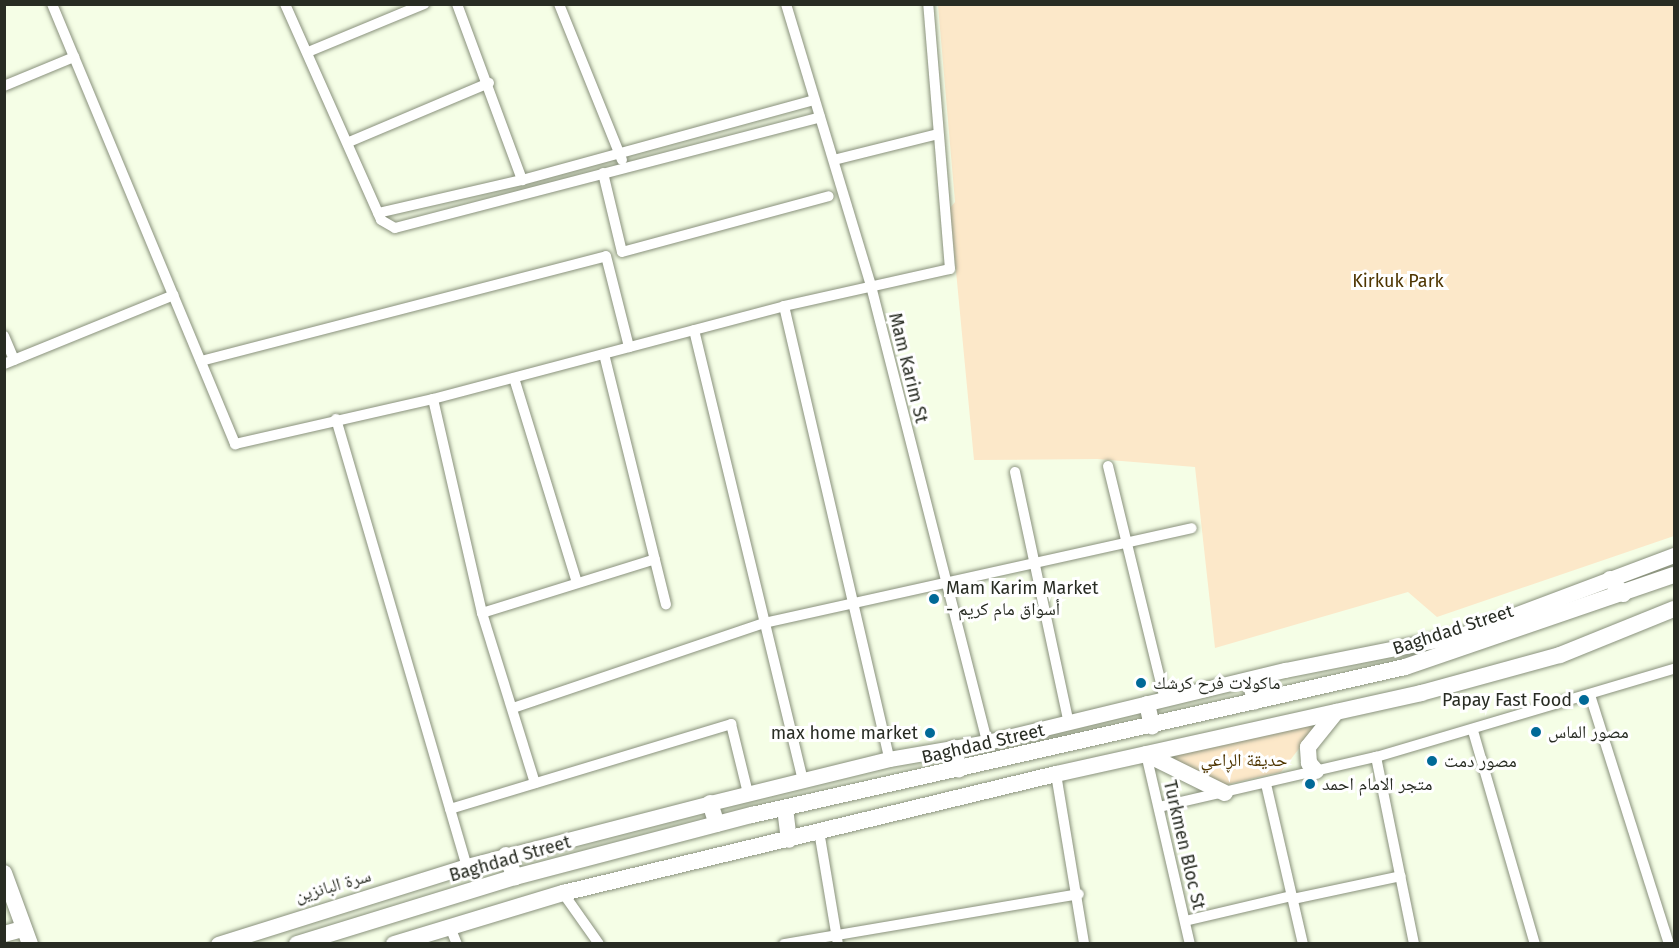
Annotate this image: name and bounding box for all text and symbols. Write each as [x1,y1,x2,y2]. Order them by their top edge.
park label: Kirkuk Park [1352,270,1444,292]
street label: Mam Karim St [884,311,932,425]
place label: Mam Karim Market - أسواق مام كريم [946,578,1099,620]
marker: Mam Karim Market - أسواق مام كريم [927,592,941,606]
street label: Baghdad Street [1390,600,1516,660]
place label: ماكولات فرح كرشك [1153,672,1281,694]
marker: ماكولات فرح كرشك [1134,676,1148,690]
place label: Papay Fast Food [1442,689,1572,711]
marker: Papay Fast Food [1577,693,1591,707]
street label: Baghdad Street [919,719,1047,769]
place label: مصور الماس [1548,721,1629,743]
place label: max home market [771,722,918,744]
marker: مصور الماس [1529,725,1543,739]
marker: max home market [923,726,937,740]
park label: حدیقة الڕاعي [1200,749,1288,771]
place label: مصور دمت [1444,750,1517,772]
marker: مصور دمت [1425,754,1439,768]
place label: متجر الامام احمد [1322,773,1432,795]
marker: متجر الامام احمد [1303,777,1317,791]
street label: Turkmen Bloc St [1159,778,1209,912]
street label: Baghdad Street [447,831,573,887]
street label: سرة البانزين [293,865,373,907]

